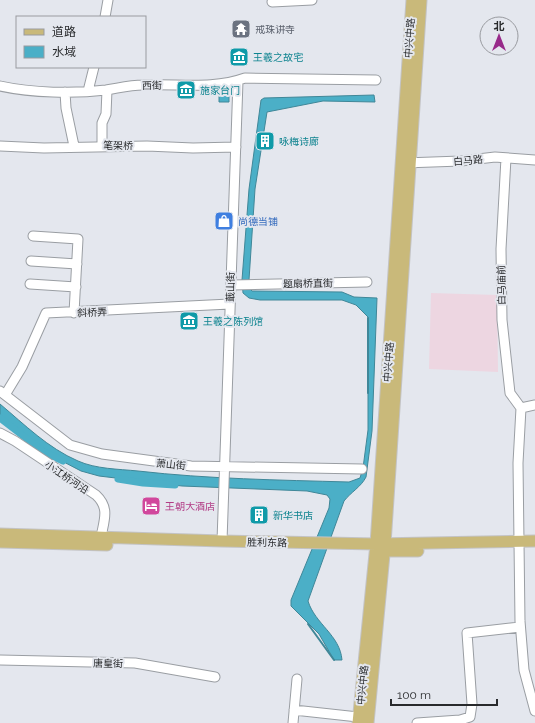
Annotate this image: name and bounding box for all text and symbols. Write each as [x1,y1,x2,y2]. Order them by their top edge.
legend [16,16,146,68]
north arrow [479,16,519,56]
temple icon: 戒珠讲寺 [230,18,252,40]
street label: 中兴中路 [403,18,416,58]
text: 北 [494,20,505,33]
place label: 戒珠讲寺 [255,24,295,35]
text: 道路 [52,25,76,39]
text: 水域 [52,45,76,59]
museum icon: 王羲之故宅 [228,46,250,68]
place label: 王羲之故宅 [253,52,303,63]
museum icon: 施家台门 [175,79,197,101]
street label: 西街 [142,80,162,91]
place label: 施家台门 [200,85,240,96]
building icon: 咏梅诗廊 [254,130,276,152]
place label: 咏梅诗廊 [279,136,319,147]
street label: 笔架桥 [103,140,133,151]
street label: 白马路 [453,154,483,167]
shop icon: 尚德当铺 [213,210,235,232]
place label: 尚德当铺 [238,216,278,227]
street label: 白马庙前 [496,265,507,305]
street label: 蕺山街 [225,272,236,302]
street label: 题扇桥直街 [283,278,333,289]
street label: 斜桥弄 [77,306,107,319]
museum icon: 王羲之陈列馆 [178,310,200,332]
place label: 王羲之陈列馆 [203,316,263,327]
street label: 中兴中路 [382,342,395,382]
street label: 萧山街 [155,457,186,472]
street label: 小江桥河沿 [43,459,91,496]
hotel icon: 王朝大酒店 [140,495,162,517]
place label: 王朝大酒店 [165,501,215,512]
building icon: 新华书店 [248,504,270,526]
place label: 新华书店 [273,510,313,521]
street label: 胜利东路 [247,537,287,548]
street label: 唐皇街 [93,658,123,669]
street label: 中兴中路 [355,665,370,706]
scale bar [391,681,497,707]
text: 100 m [397,688,431,702]

